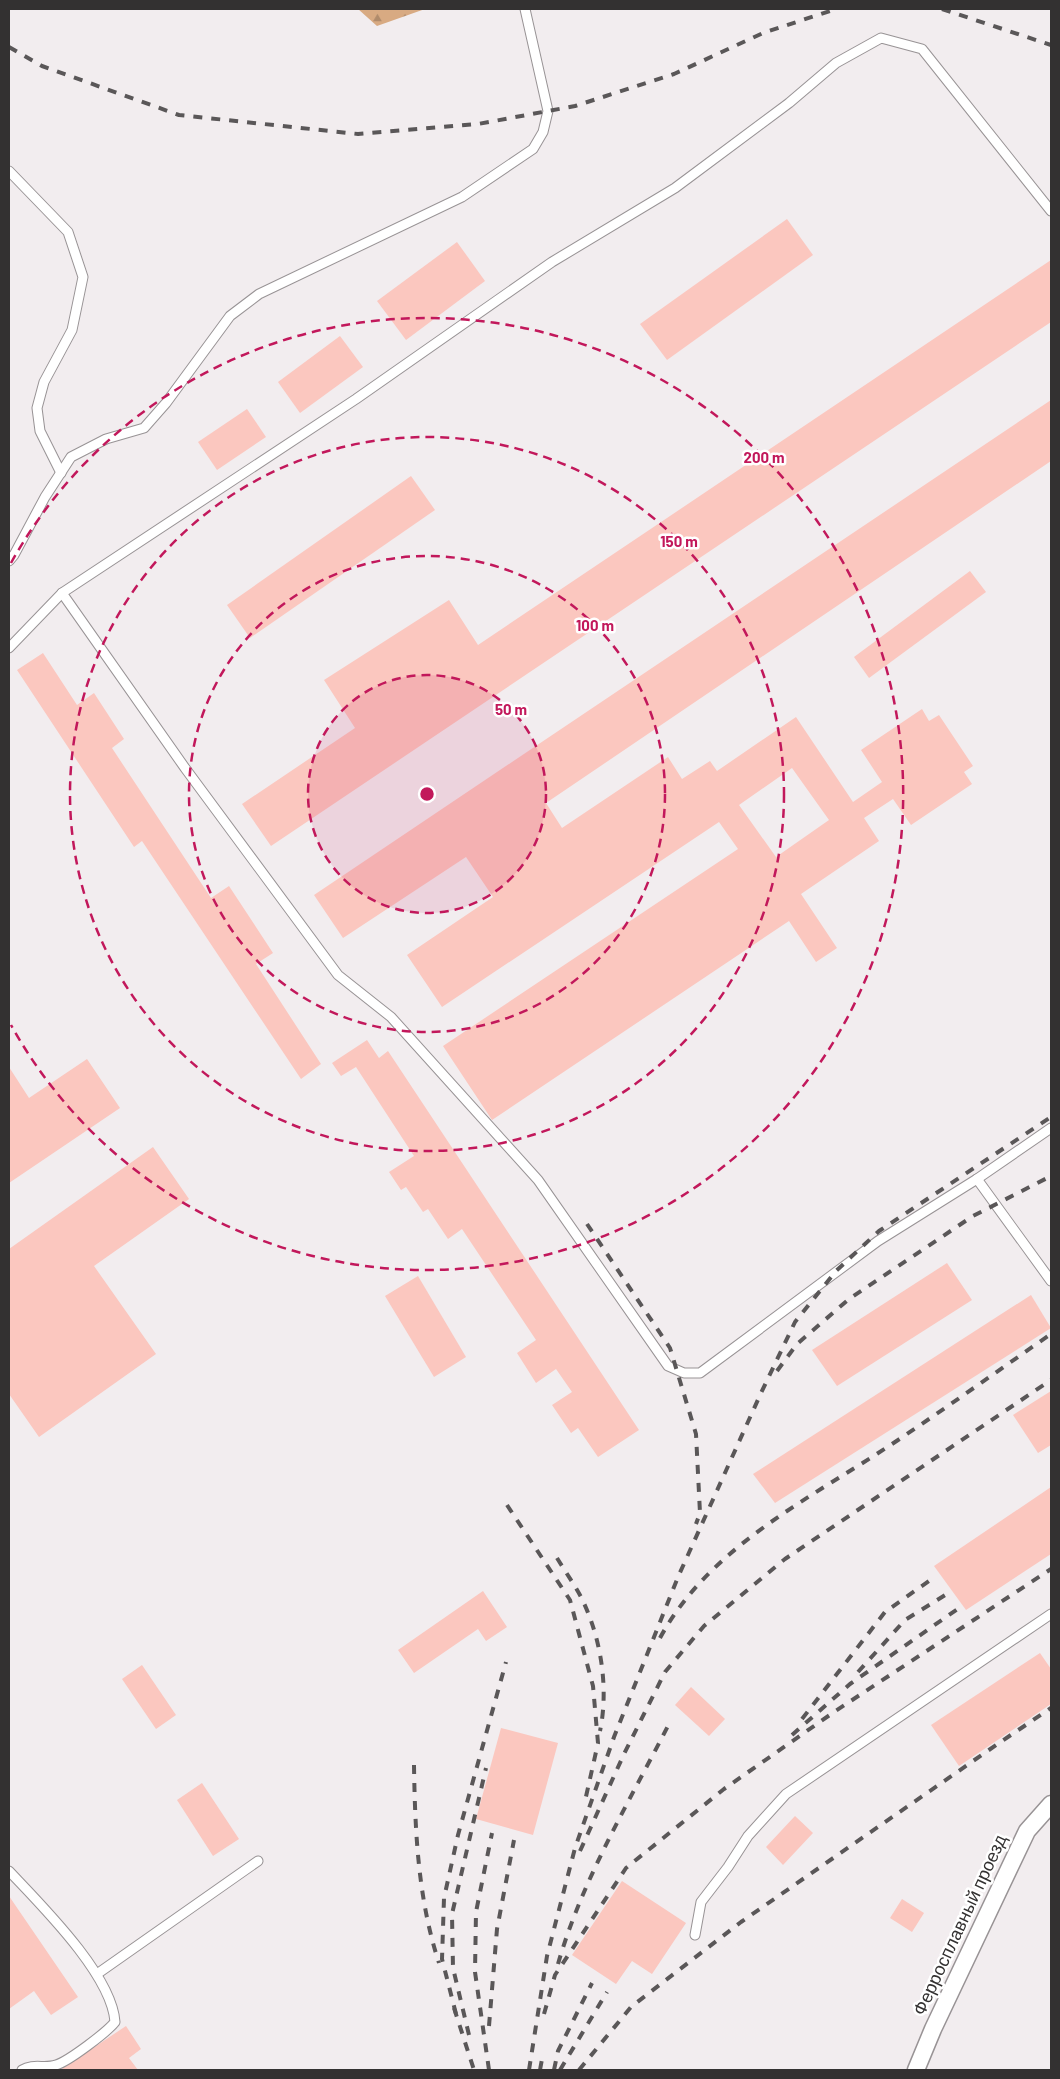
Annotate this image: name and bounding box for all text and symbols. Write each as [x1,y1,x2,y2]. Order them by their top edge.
text: 200 m [743,448,785,466]
text: 150 m [660,532,698,550]
text: 100 m [576,616,614,634]
text: 50 m [495,700,527,718]
centre of rings [418,785,436,803]
street label: Ферросплавный проезд [908,1830,1011,2018]

